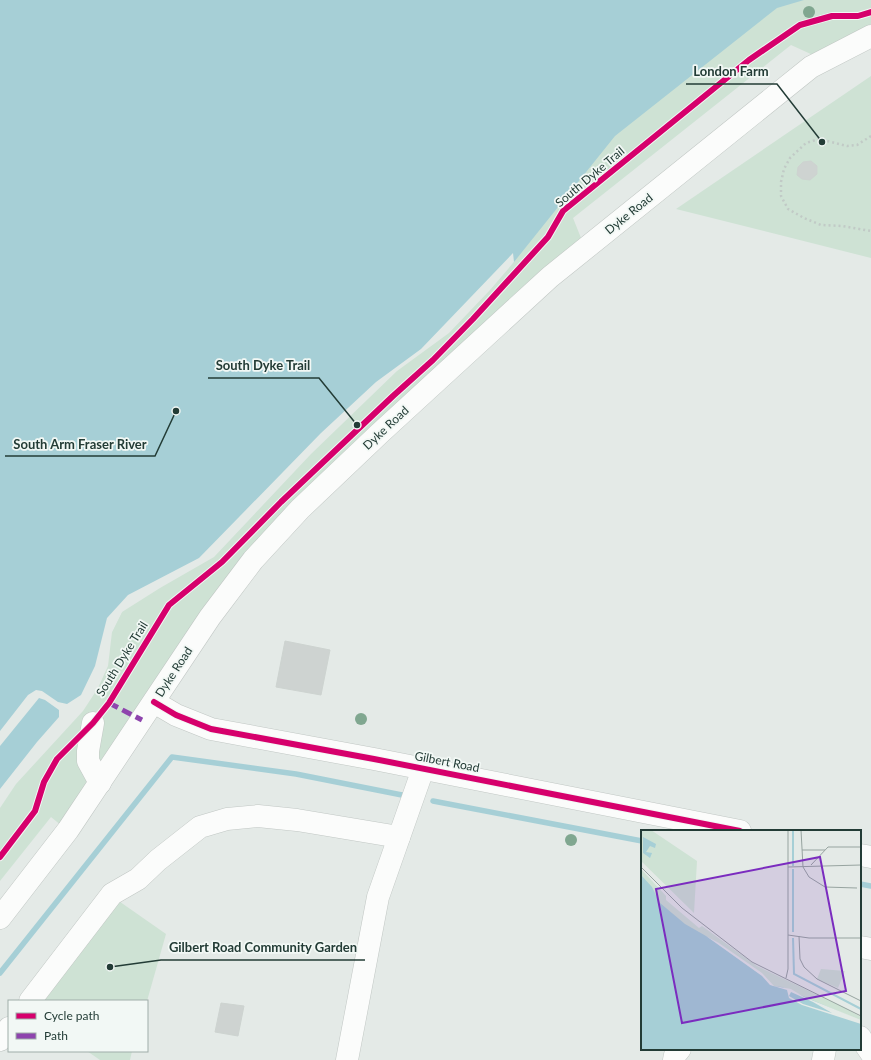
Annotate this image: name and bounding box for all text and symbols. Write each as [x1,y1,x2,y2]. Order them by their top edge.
callout: London Farm [686,59,777,84]
text: London Farm [693,63,769,79]
street label: South Dyke Trail [552,143,627,210]
street label: Dyke Road [602,190,656,237]
callout: South Dyke Trail [208,353,319,378]
text: South Dyke Trail [216,357,310,373]
street label: Dyke Road [360,403,412,453]
callout: South Arm Fraser River [5,431,155,456]
text: South Arm Fraser River [13,436,147,452]
street label: South Dyke Trail [92,618,151,699]
street label: Dyke Road [152,644,195,700]
street label: Gilbert Road [413,748,481,775]
inset map [641,830,861,1050]
callout: Gilbert Road Community Garden [161,935,365,960]
text: Gilbert Road Community Garden [169,939,357,955]
legend [8,1000,148,1052]
text: Cycle path [44,1008,99,1023]
text: Path [44,1028,68,1043]

